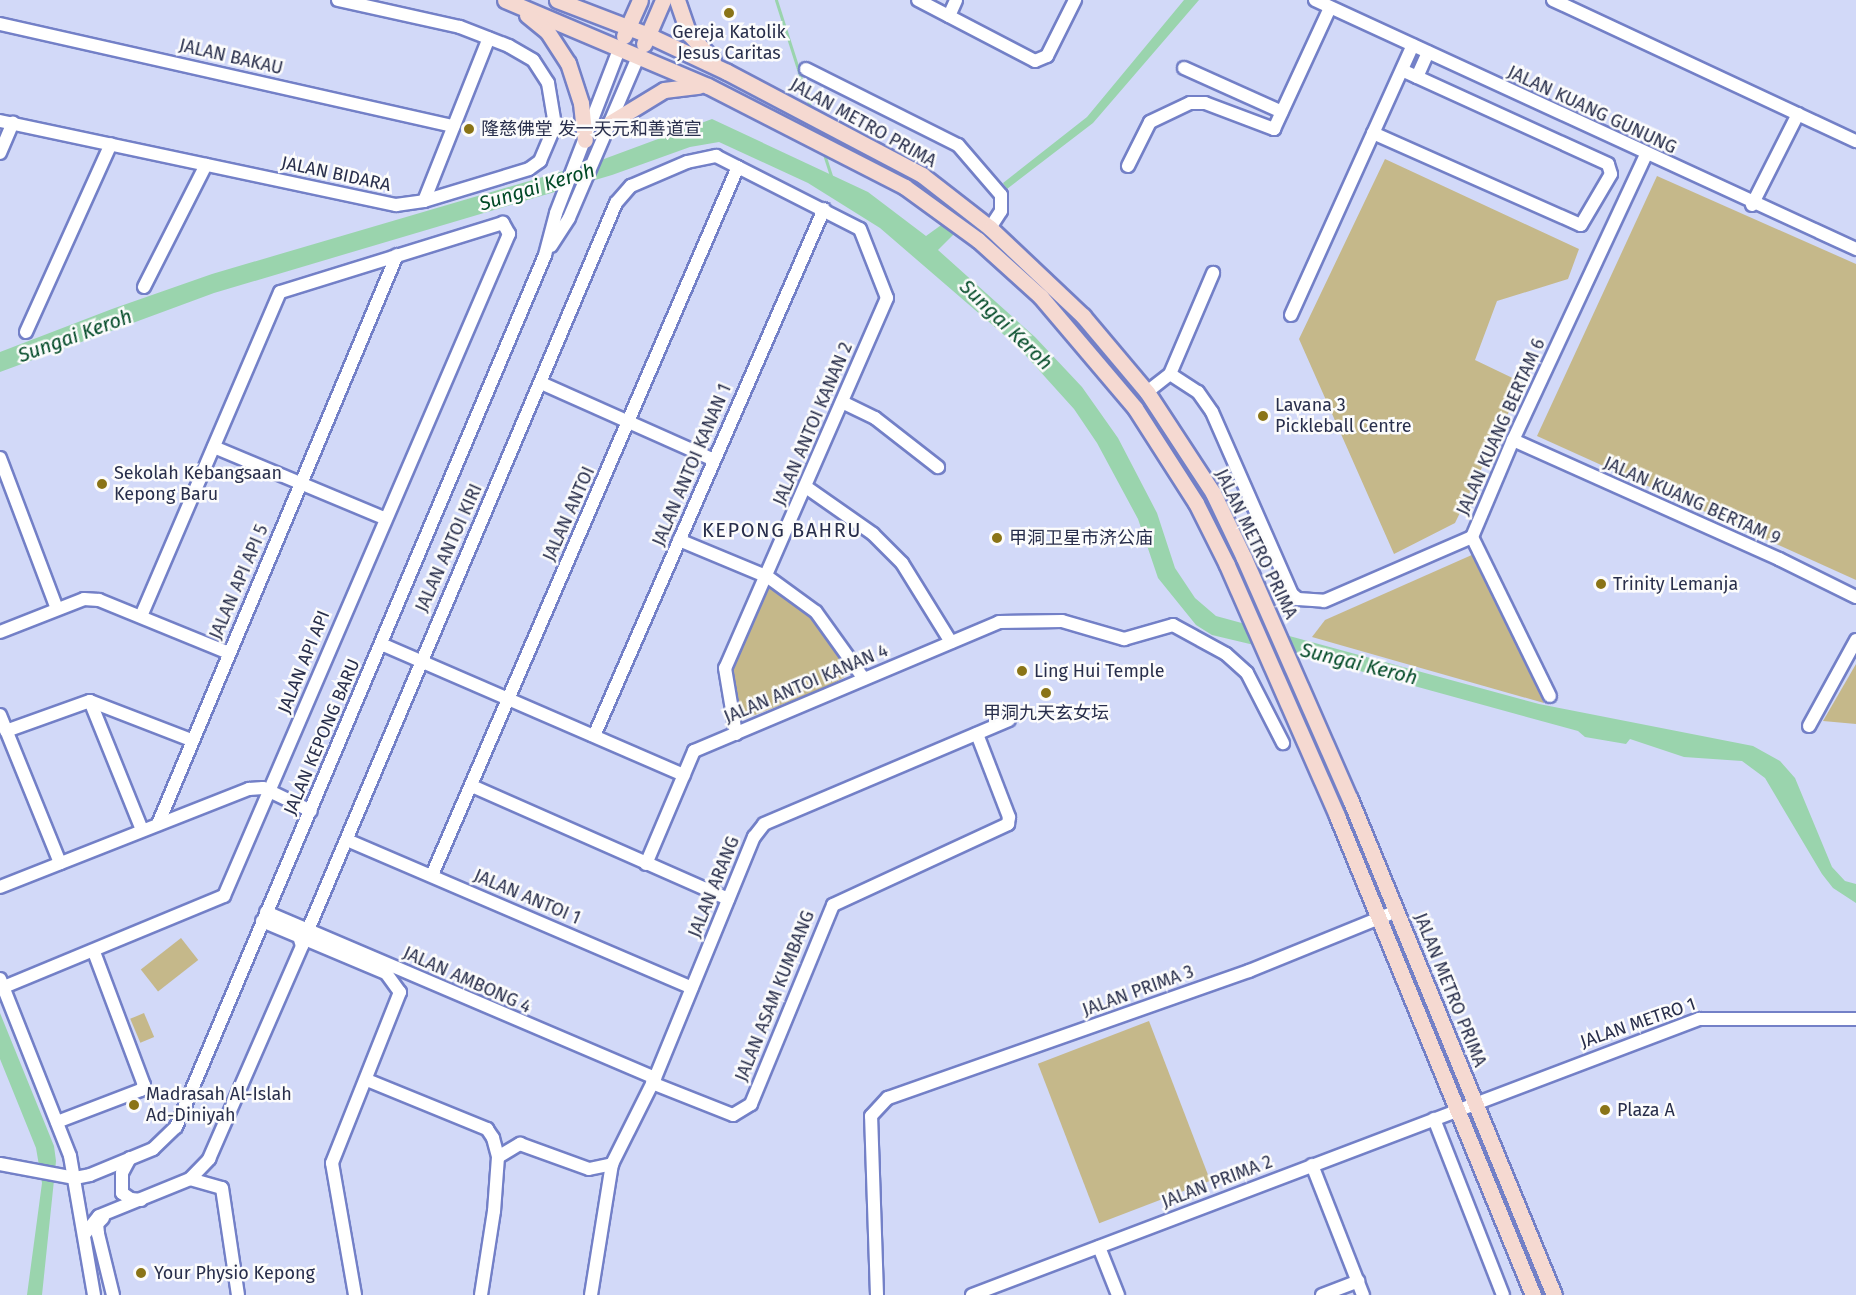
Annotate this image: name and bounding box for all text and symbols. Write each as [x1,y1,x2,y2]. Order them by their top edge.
marker: Gereja Katolik Jesus Caritas [722,6,736,20]
place label: Gereja Katolik Jesus Caritas [672,22,786,64]
street label: JALAN BAKAU [177,35,285,79]
street label: JALAN KUANG GUNUNG [1504,61,1680,159]
street label: JALAN METRO PRIMA [786,74,940,172]
place label: 隆慈佛堂 发一天元和善道宣 [481,118,702,140]
marker: 隆慈佛堂 发一天元和善道宣 [462,122,476,136]
street label: JALAN BIDARA [279,152,393,196]
water label: Sungai Keroh [476,158,598,216]
water label: Sungai Keroh [955,275,1057,375]
water label: Sungai Keroh [15,304,135,368]
street label: JALAN KUANG BERTAM 6 [1452,335,1550,519]
street label: JALAN ANTOI KANAN 2 [769,339,857,509]
street label: JALAN ANTOI KANAN 1 [648,381,736,549]
place label: Lavana 3 Pickleball Centre [1275,395,1412,438]
marker: Lavana 3 Pickleball Centre [1256,409,1270,423]
street label: JALAN KUANG BERTAM 9 [1600,452,1784,550]
place label: Sekolah Kebangsaan Kepong Baru [114,463,282,506]
street label: JALAN ANTOI [539,463,599,565]
street label: JALAN METRO PRIMA [1210,466,1302,622]
marker: Sekolah Kebangsaan Kepong Baru [95,477,109,491]
street label: JALAN ANTOI KIRI [411,481,487,615]
district label: KEPONG BAHRU [702,518,862,542]
street label: JALAN API API 5 [205,521,273,643]
place label: 甲洞卫星市济公庙 [1009,527,1153,549]
marker: 甲洞卫星市济公庙 [990,531,1004,545]
place label: Trinity Lemanja [1613,573,1738,595]
marker: Trinity Lemanja [1594,577,1608,591]
street label: JALAN API API [274,607,334,717]
water label: Sungai Keroh [1298,638,1420,690]
street label: JALAN ANTOI KANAN 4 [721,640,891,728]
street label: JALAN KEPONG BARU [279,656,365,818]
place label: Ling Hui Temple [1034,660,1165,682]
marker: Ling Hui Temple [1015,664,1029,678]
marker: 甲洞九天玄女坛 [1039,686,1053,700]
place label: 甲洞九天玄女坛 [983,702,1109,724]
street label: JALAN ARANG [684,833,744,941]
street label: JALAN ANTOI 1 [470,865,584,929]
street label: JALAN ASAM KUMBANG [731,907,819,1085]
street label: JALAN METRO PRIMA [1409,910,1491,1070]
street label: JALAN AMBONG 4 [400,942,534,1018]
street label: JALAN PRIMA 3 [1079,961,1197,1021]
street label: JALAN METRO 1 [1577,993,1699,1053]
place label: Madrasah Al-Islah Ad-Diniyah [146,1084,292,1126]
marker: Madrasah Al-Islah Ad-Diniyah [127,1098,141,1112]
place label: Plaza A [1617,1099,1675,1121]
marker: Plaza A [1598,1103,1612,1117]
street label: JALAN PRIMA 2 [1159,1151,1275,1213]
place label: Your Physio Kepong [154,1262,315,1284]
marker: Your Physio Kepong [132,1264,150,1282]

